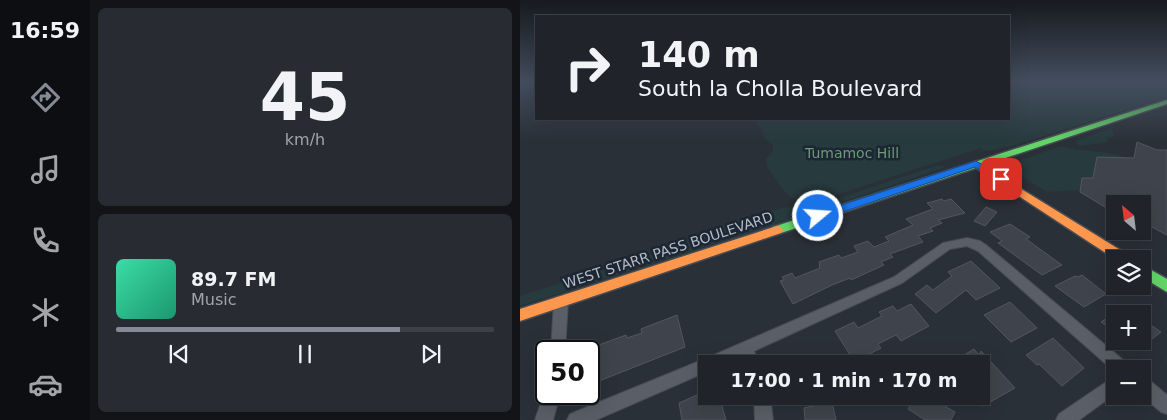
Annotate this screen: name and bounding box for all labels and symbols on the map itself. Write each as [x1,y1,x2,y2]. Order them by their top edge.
park label: Tumamoc Hill [804,145,899,161]
pin [980,158,1022,200]
position arrow [791,189,843,241]
north arrow [1106,195,1151,240]
street label: WEST STARR PASS BOULEVARD [561,208,775,292]
speed limit sign: 50 [535,340,600,405]

